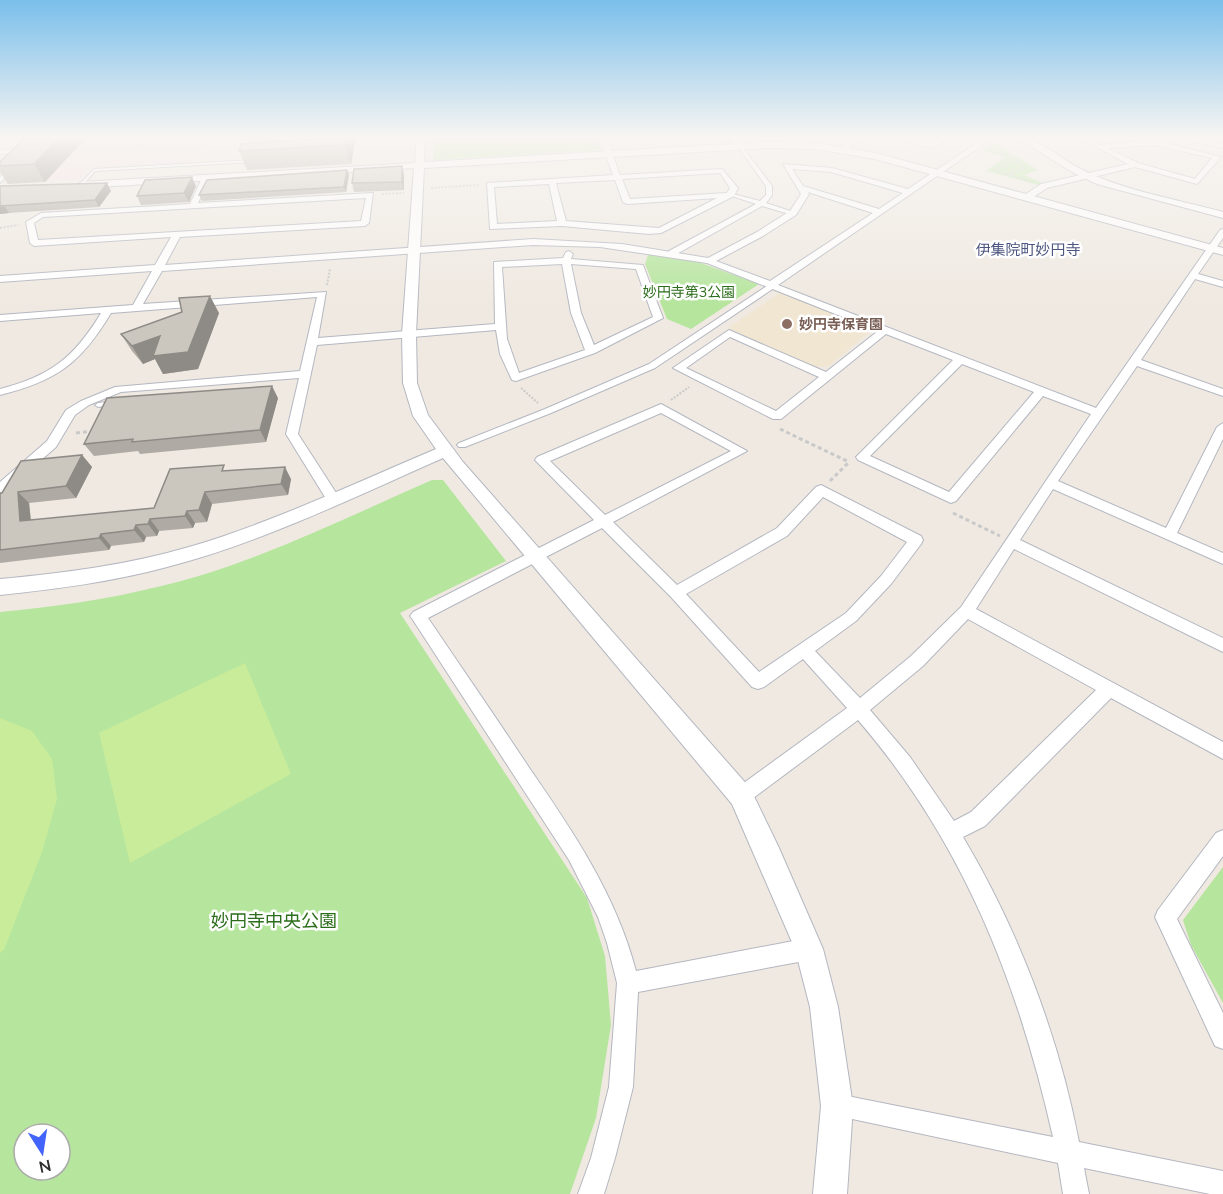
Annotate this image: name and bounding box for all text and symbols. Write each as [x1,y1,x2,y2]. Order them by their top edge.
district label: 伊集院町妙円寺 [975,240,1081,259]
park label: 妙円寺第3公園 [643,283,735,301]
place label: 妙円寺保育園 [799,315,883,333]
marker: 妙円寺保育園 [780,317,794,331]
park label: 妙円寺中央公園 [211,909,337,932]
north arrow [12,1122,72,1182]
text: N [37,1156,53,1178]

